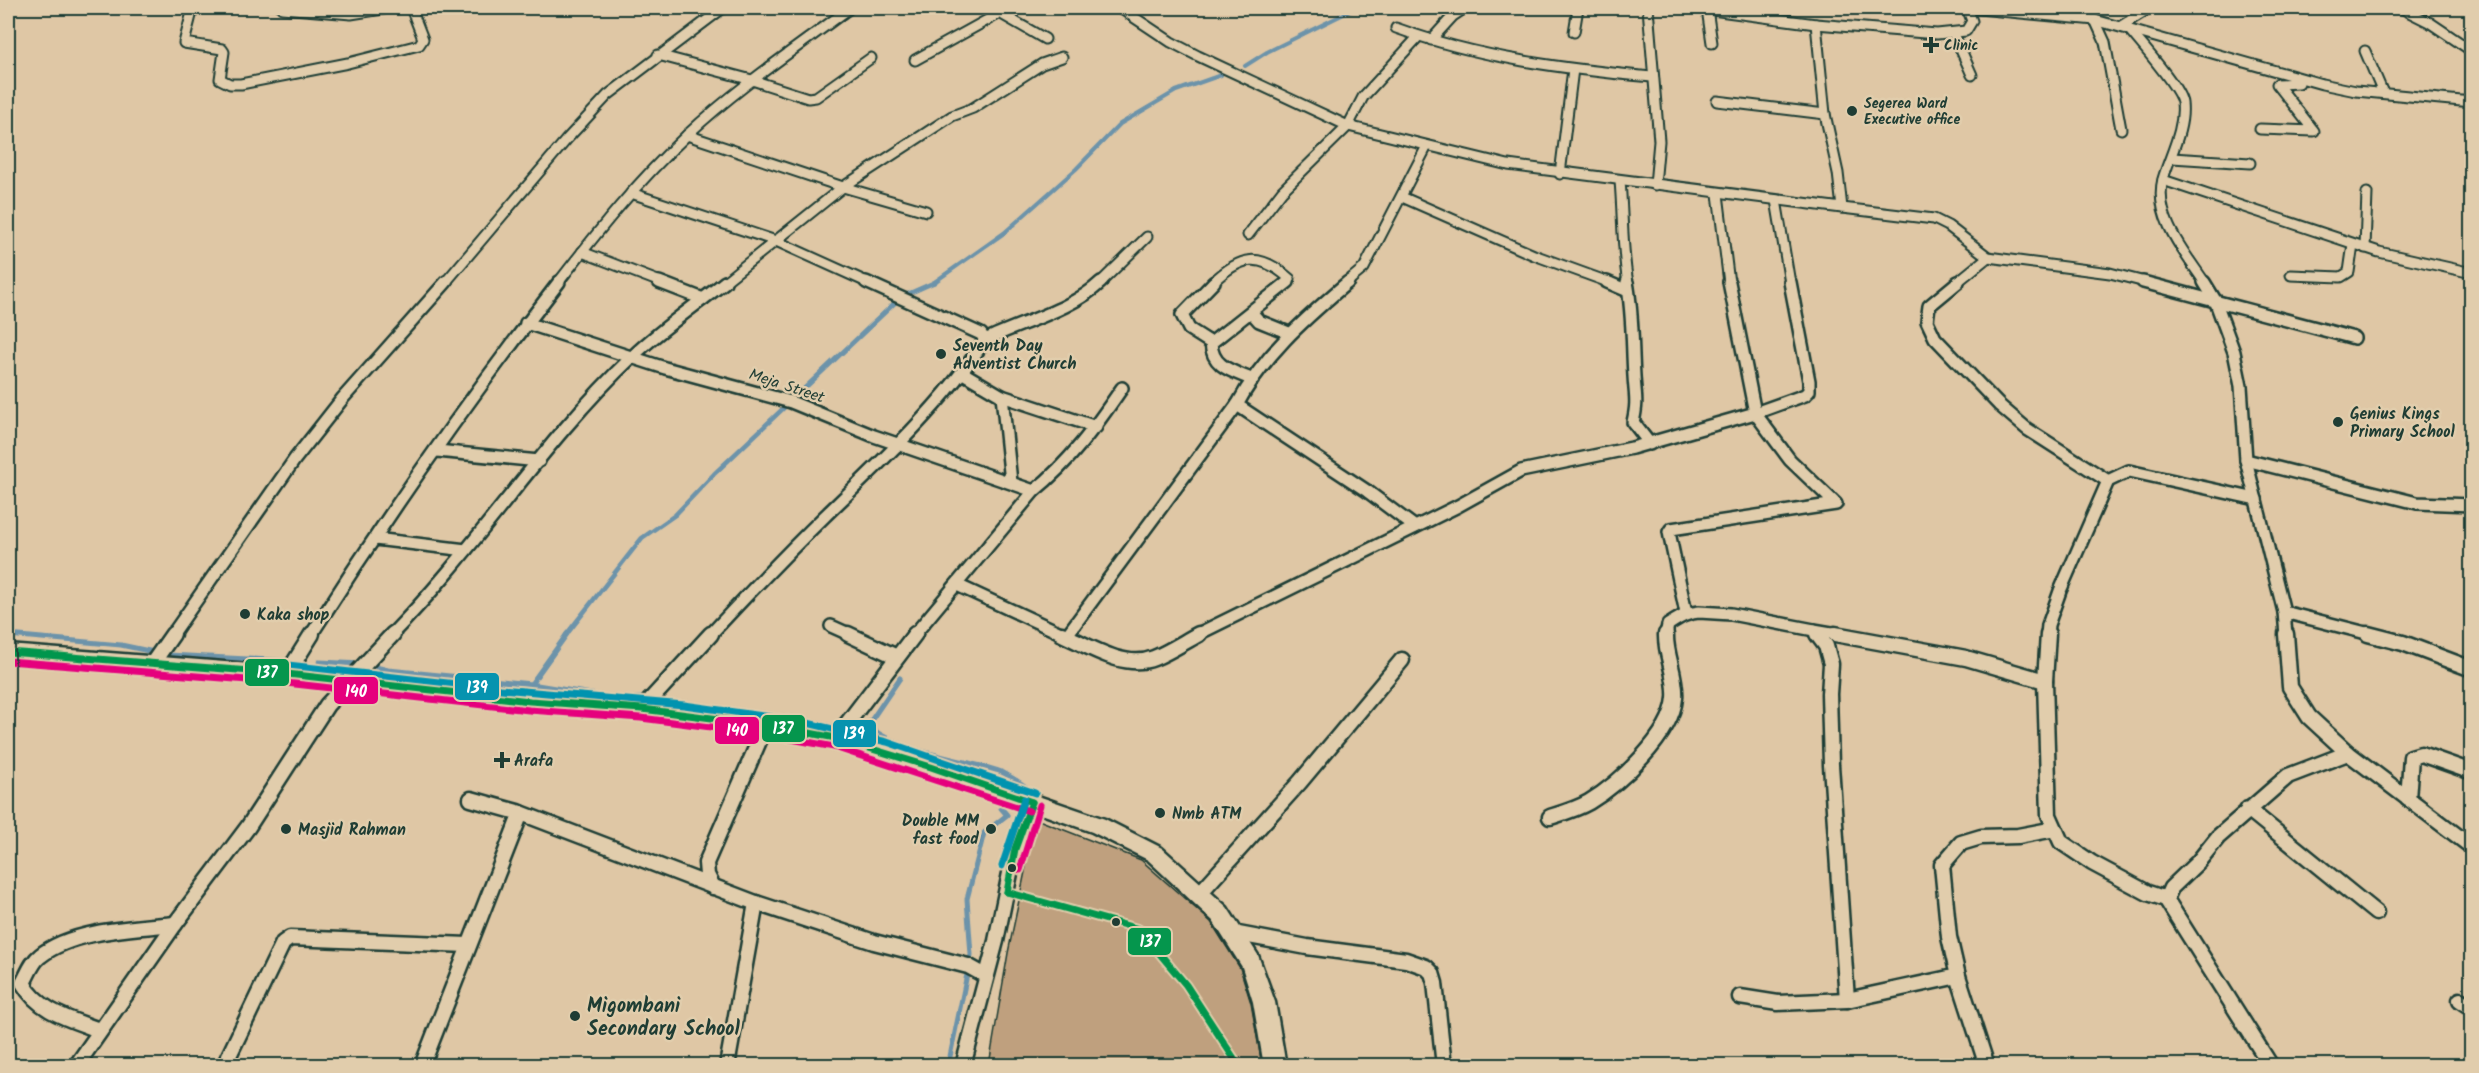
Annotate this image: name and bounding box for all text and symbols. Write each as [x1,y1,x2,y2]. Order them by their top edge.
place label: Clinic [1944,35,1978,57]
marker: Clinic [1922,36,1940,54]
place label: Segerea Ward Executive office [1864,93,1960,131]
marker: Segerea Ward Executive office [1845,104,1859,118]
place label: Seventh Day Adventist Church [953,334,1077,377]
marker: Seventh Day Adventist Church [934,347,948,361]
street label: Meja Street [745,362,828,411]
place label: Genius Kings Primary School [2350,402,2456,445]
marker: Genius Kings Primary School [2331,415,2345,429]
place label: Kaka shop [257,603,330,628]
marker: Kaka shop [238,607,252,621]
line badge: 137 [244,658,290,687]
text: 137 [256,661,278,686]
line badge: 139 [454,672,500,701]
line badge: 140 [333,676,379,705]
text: 139 [466,676,488,701]
text: 140 [345,680,368,705]
line badge: 137 [761,714,806,743]
line badge: 140 [714,716,760,745]
text: 137 [772,717,794,742]
text: 140 [726,719,749,744]
line badge: 139 [832,719,877,748]
text: 139 [843,722,865,747]
place label: Arafa [514,749,553,774]
marker: Arafa [495,753,509,767]
place label: Nmb ATM [1172,802,1242,827]
marker: Nmb ATM [1153,806,1167,820]
place label: Double MM fast food [902,809,980,852]
place label: Masjid Rahman [298,818,406,843]
marker: Masjid Rahman [279,822,293,836]
marker: Double MM fast food [984,822,998,836]
unlabelled marker [1006,862,1018,874]
unlabelled marker [1110,916,1122,928]
line badge: 137 [1127,927,1172,956]
text: 137 [1139,930,1161,955]
place label: Migombani Secondary School [587,991,740,1046]
marker: Migombani Secondary School [568,1009,582,1023]

